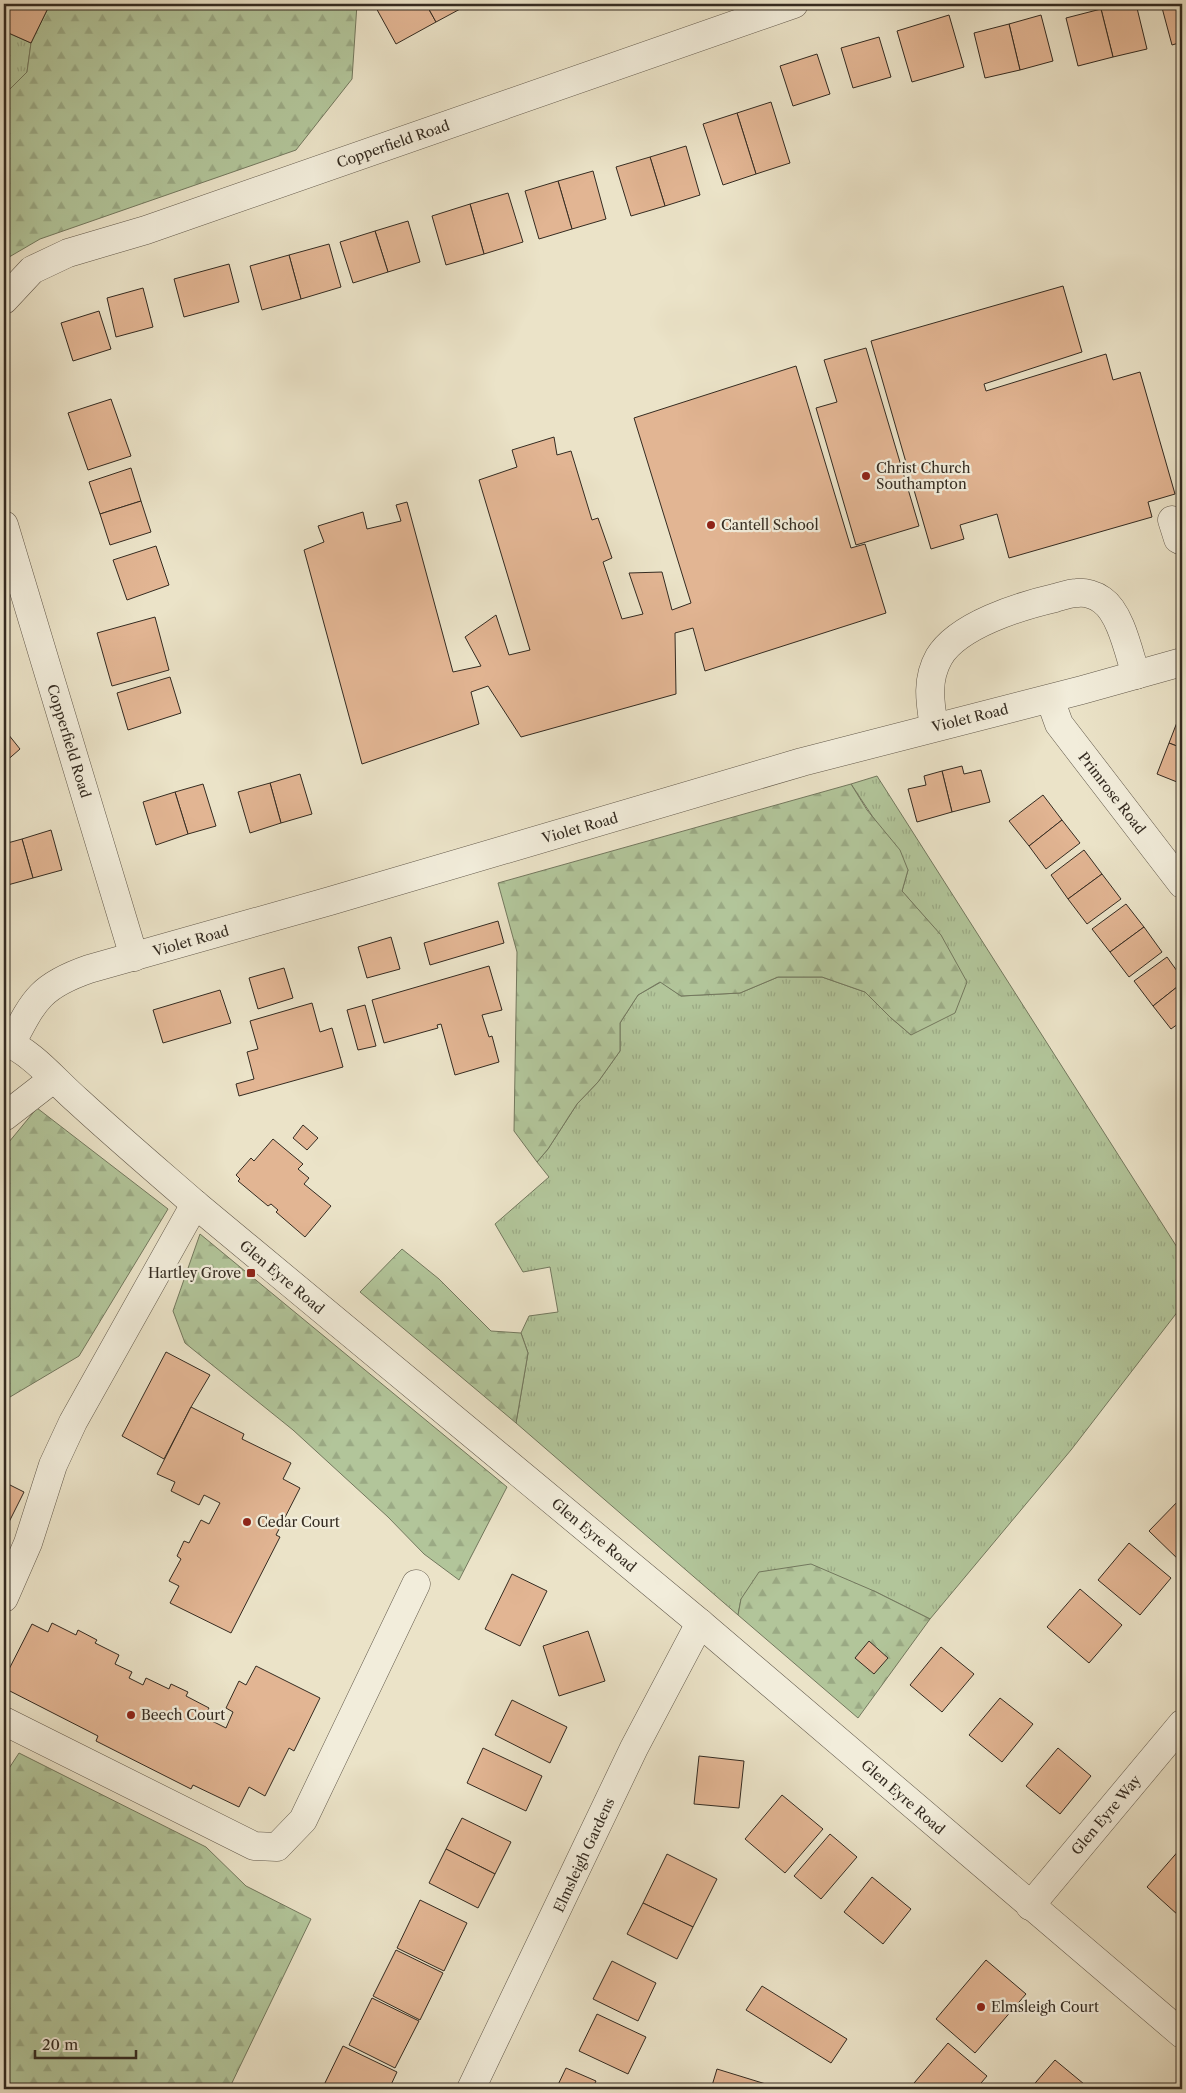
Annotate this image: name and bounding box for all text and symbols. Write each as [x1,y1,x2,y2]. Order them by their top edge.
street label: Copperfield Road [334,116,452,172]
place label: Christ Church Southampton [876,459,971,493]
marker: Christ Church Southampton [860,470,872,482]
place label: Cantell School [721,516,819,534]
marker: Cantell School [705,519,717,531]
street label: Copperfield Road [43,682,95,801]
street label: Violet Road [929,700,1011,736]
street label: Primrose Road [1074,748,1150,838]
street label: Violet Road [539,808,621,848]
street label: Violet Road [150,921,232,961]
street label: Glen Eyre Road [236,1236,328,1318]
place label: Hartley Grove [148,1264,241,1282]
marker: Hartley Grove [245,1267,257,1279]
street label: Glen Eyre Road [548,1494,640,1576]
place label: Cedar Court [257,1513,340,1531]
marker: Cedar Court [241,1516,253,1528]
place label: Beech Court [141,1706,225,1724]
marker: Beech Court [125,1709,137,1721]
street label: Glen Eyre Road [857,1756,949,1839]
street label: Glen Eyre Way [1067,1771,1145,1859]
street label: Elmsleigh Gardens [549,1795,619,1915]
place label: Elmsleigh Court [991,1998,1099,2016]
marker: Elmsleigh Court [975,2001,987,2013]
scale bar [35,2028,136,2060]
text: 20 m [42,2035,78,2054]

